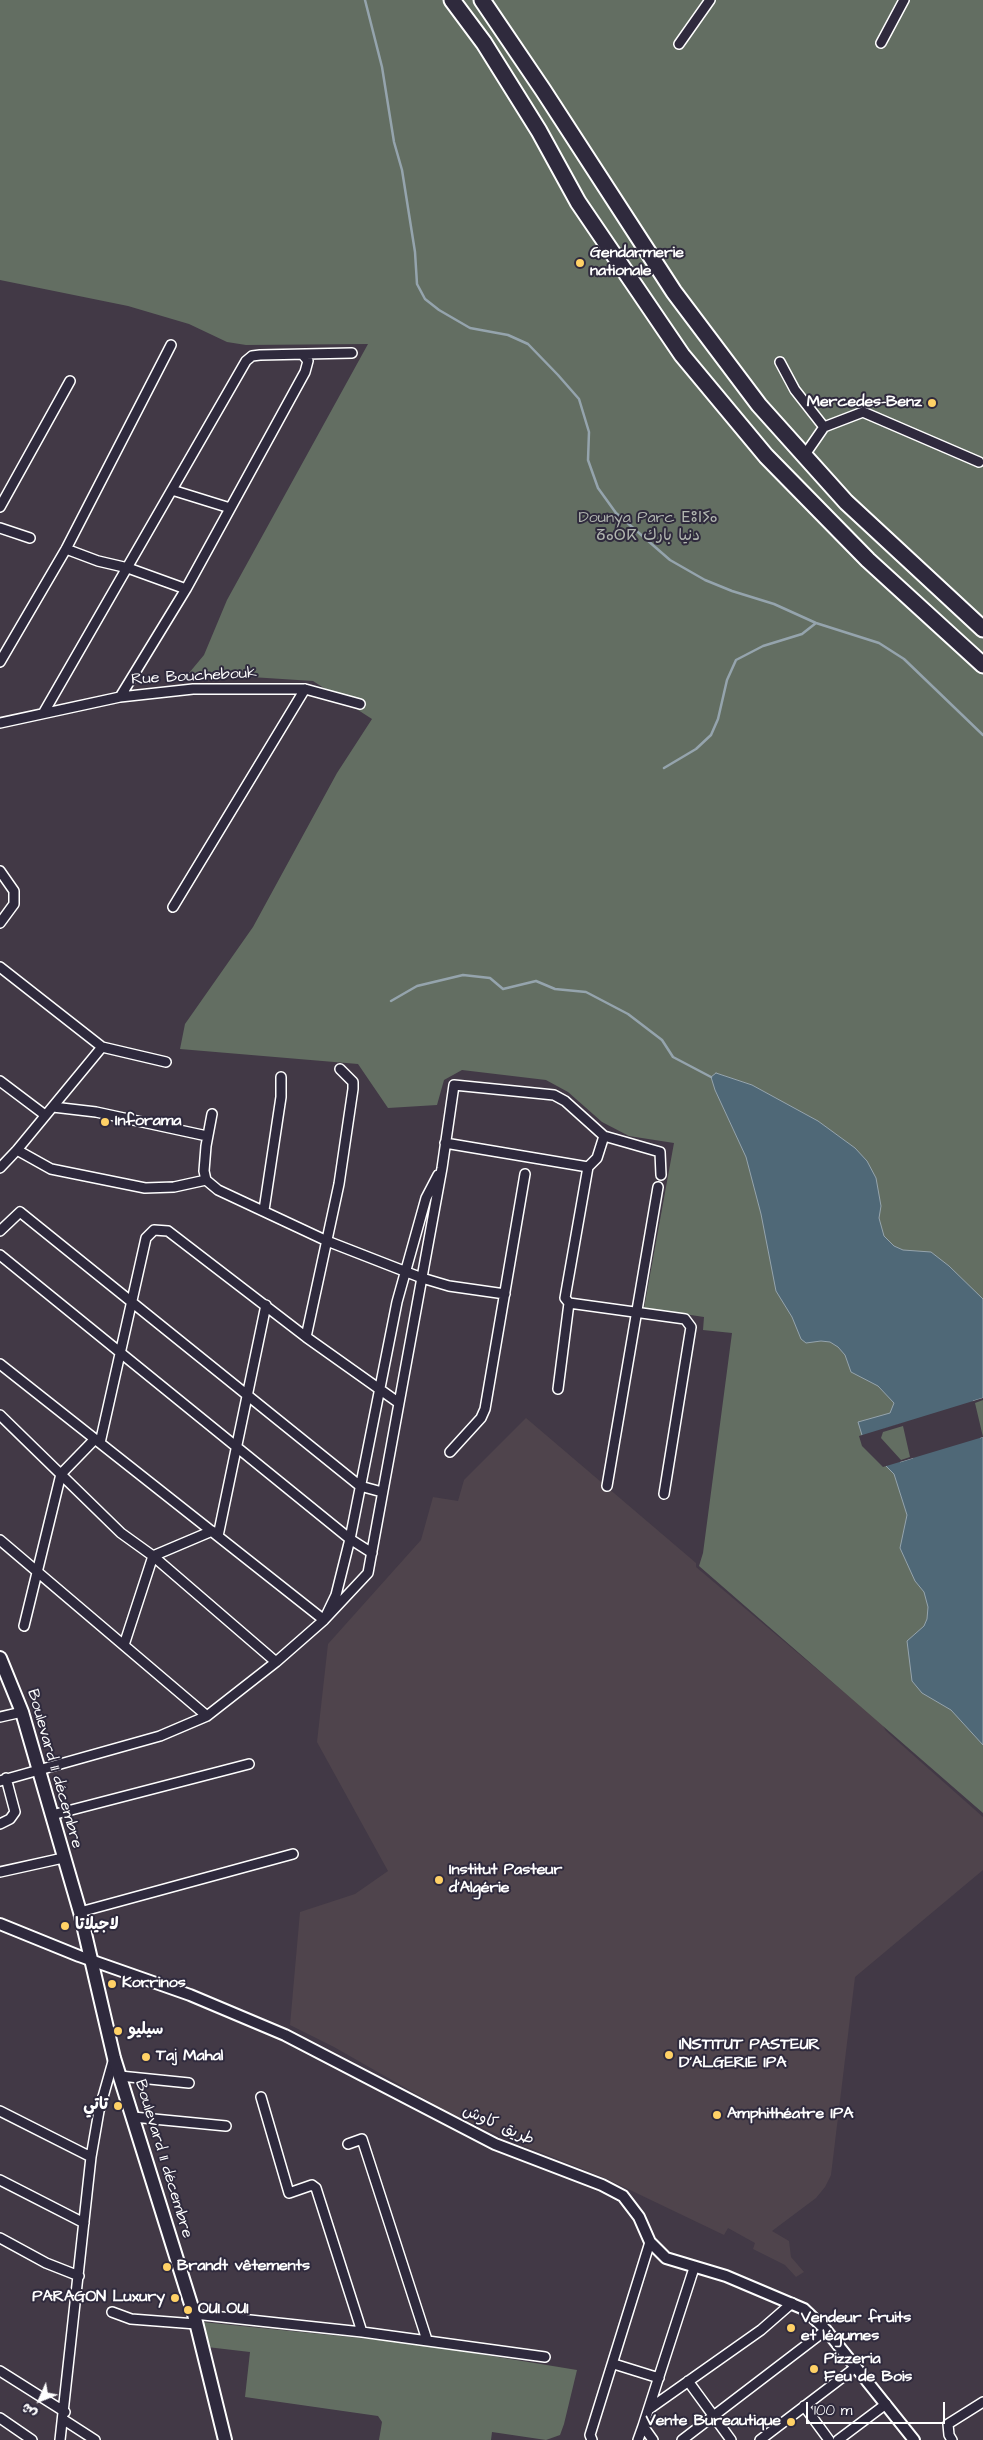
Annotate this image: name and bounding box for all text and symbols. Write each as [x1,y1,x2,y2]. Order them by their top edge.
place label: Gendarmerie nationale [590,244,684,282]
marker: Gendarmerie nationale [574,257,586,269]
place label: Mercedes-Benz [807,393,922,413]
marker: Mercedes-Benz [926,397,938,409]
park label: Dounya Parc ⴹⵓⵏⵢⴰ ⵒⴰⵔⴽ دنيا بارك [578,509,718,547]
street label: Rue Bouchebouk [131,664,257,690]
place label: Inforama [115,1112,181,1132]
marker: Inforama [99,1116,111,1128]
street label: Boulevard 11 décembre [22,1687,86,1851]
place label: Institut Pasteur d'Algérie [449,1861,562,1899]
marker: Institut Pasteur d'Algérie [433,1874,445,1886]
place label: لاجيلاتا [75,1916,119,1936]
marker: لاجيلاتا [59,1920,71,1932]
place label: Korrinos [122,1974,186,1994]
marker: Korrinos [106,1978,118,1990]
place label: سيليو [128,2021,163,2041]
marker: سيليو [112,2025,124,2037]
place label: INSTITUT PASTEUR D'ALGERIE IPA [679,2036,820,2074]
place label: Taj Mahal [156,2047,223,2067]
marker: INSTITUT PASTEUR D'ALGERIE IPA [663,2049,675,2061]
marker: Taj Mahal [140,2051,152,2063]
street label: Boulevard 11 décembre [130,2077,196,2241]
place label: تاتي [83,2096,108,2116]
marker: تاتي [112,2100,124,2112]
street label: طريق كاوش [459,2102,537,2150]
place label: Amphithéatre IPA [727,2105,853,2125]
marker: Amphithéatre IPA [711,2109,723,2121]
place label: Brandt vêtements [177,2257,310,2277]
marker: Brandt vêtements [161,2261,173,2273]
place label: PARAGON Luxury [32,2288,165,2308]
marker: PARAGON Luxury [169,2292,181,2304]
place label: OUI OUI [198,2300,249,2320]
marker: OUI OUI [182,2304,194,2316]
place label: Vendeur fruits et légumes [801,2309,911,2347]
marker: Vendeur fruits et légumes [785,2322,797,2334]
place label: Pizzeria Feu de Bois [824,2350,912,2388]
marker: Pizzeria Feu de Bois [808,2363,820,2375]
north arrow [15,2375,65,2425]
scale bar [808,2392,947,2424]
text: ش [17,2398,42,2423]
text: 100 m [814,2400,853,2421]
place label: Vente Bureautique [646,2412,781,2432]
marker: Vente Bureautique [785,2416,797,2428]

